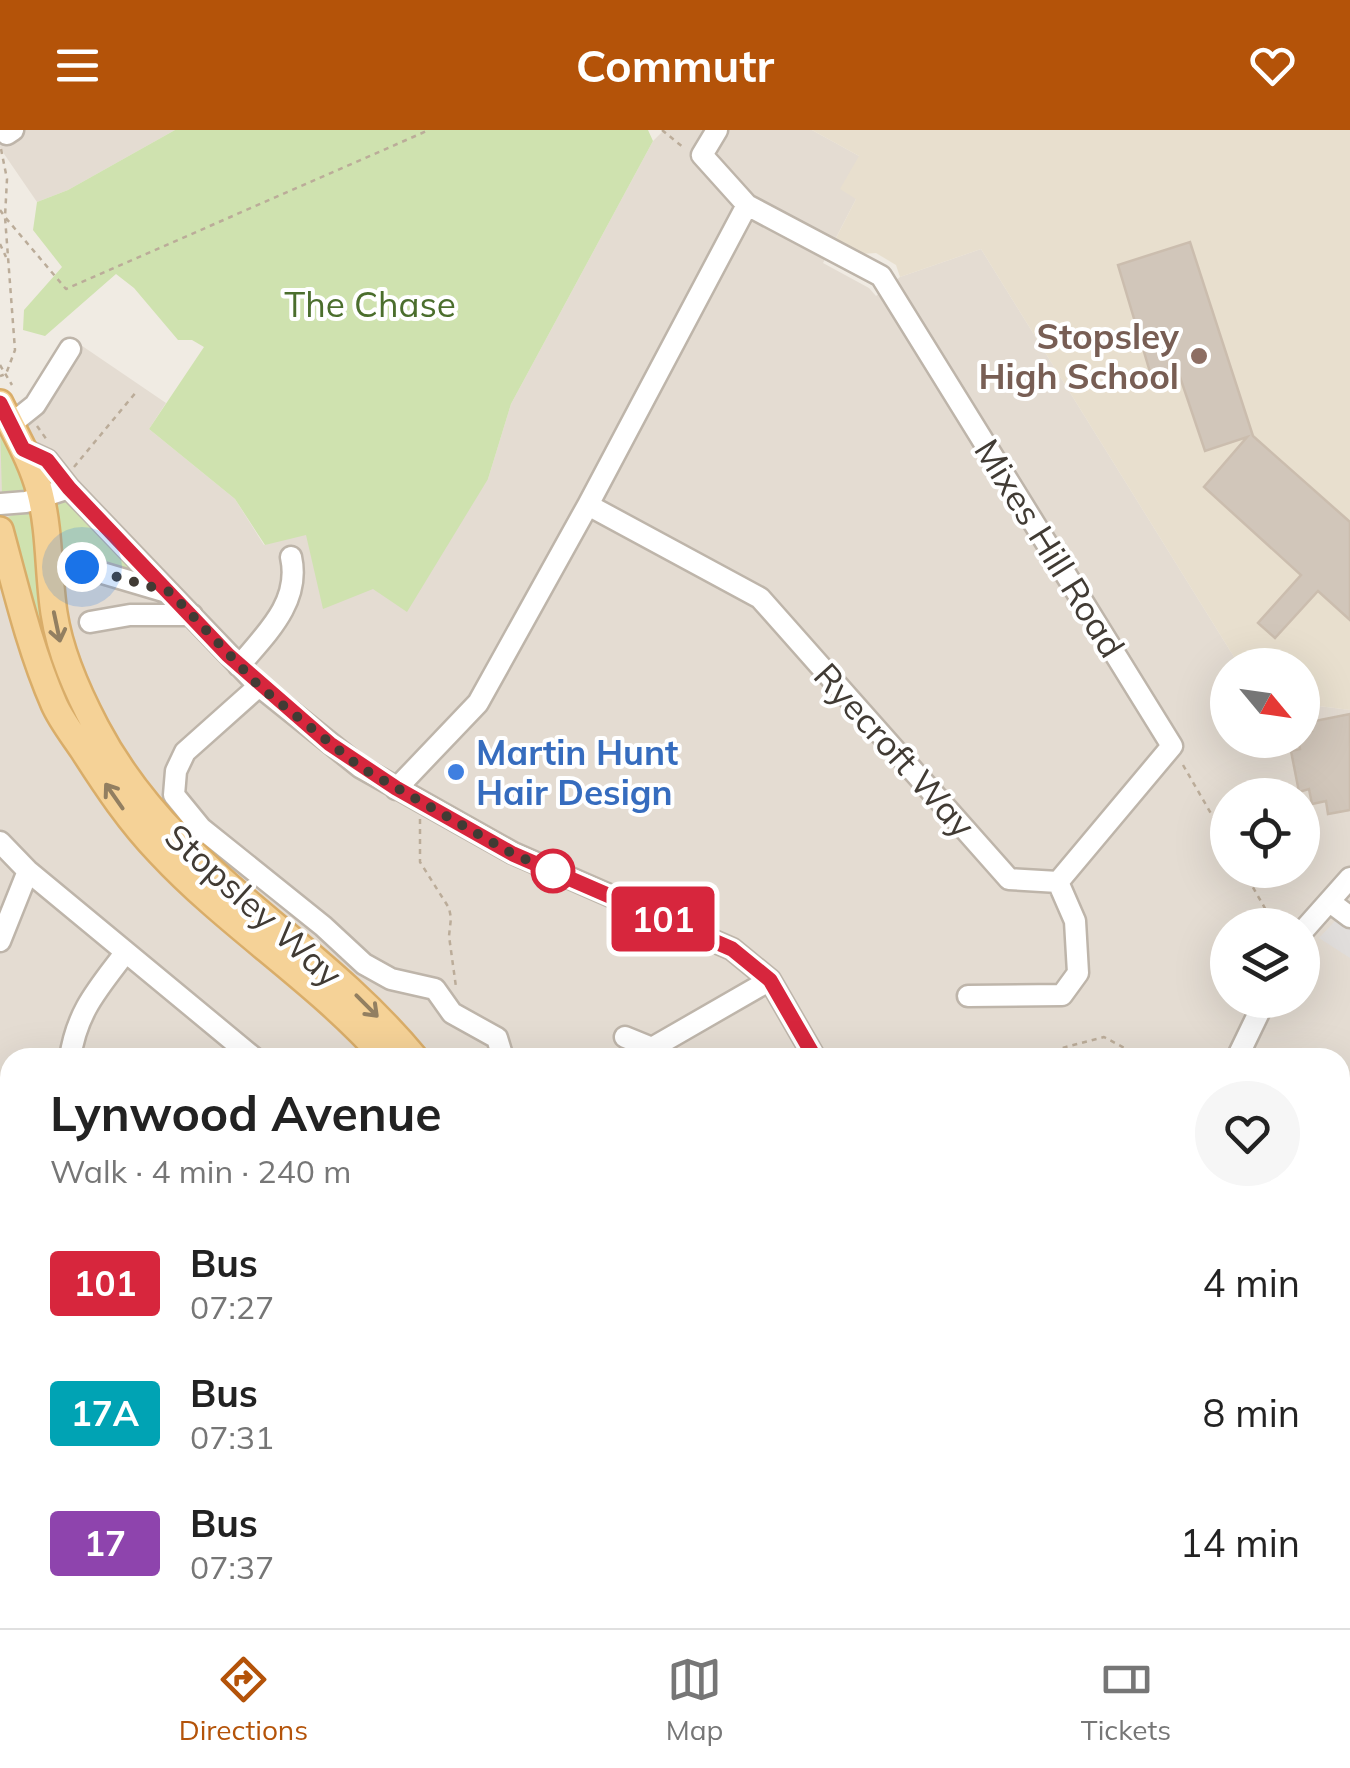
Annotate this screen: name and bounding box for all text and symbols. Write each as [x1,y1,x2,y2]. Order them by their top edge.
text: Commutr [576,37,774,93]
icon: menu [50,38,105,93]
icon: heart [1245,38,1300,93]
park label: The Chase [284,282,456,326]
place label: Stopsley High School [978,314,1180,398]
marker: Stopsley High School [1188,345,1210,367]
street label: Mixes Hill Road [965,431,1135,665]
your location [57,542,107,592]
one-way arrow [49,610,67,642]
north arrow [1210,648,1320,758]
map controls [1210,648,1320,1018]
street label: Ryecroft Way [805,654,985,847]
place label: Martin Hunt Hair Design [476,730,678,814]
marker: Martin Hunt Hair Design [445,761,467,783]
button: locate [1210,778,1320,888]
one-way arrow [104,783,125,810]
street label: Stopsley Way [156,814,352,996]
unlabelled marker [532,850,574,892]
line badge: 101 [606,886,720,952]
text: 101 [631,897,695,941]
button: layers [1210,908,1320,1018]
one-way arrow [355,994,379,1018]
button: heart [1195,1081,1300,1186]
text: Lynwood Avenue [50,1083,442,1143]
text: Walk · 4 min · 240 m [50,1151,351,1191]
text: Bus [190,1239,258,1287]
text: 4 min [1203,1259,1300,1307]
text: 101 [73,1261,137,1305]
text: 07:27 [190,1287,274,1327]
text: Bus [190,1369,258,1417]
text: 8 min [1203,1389,1300,1437]
text: 17A [71,1391,139,1435]
text: 07:31 [190,1417,274,1457]
text: Bus [190,1499,258,1547]
text: 14 min [1180,1519,1300,1567]
text: 17 [84,1521,126,1565]
text: 07:37 [190,1547,274,1587]
tab: Directions [179,1652,308,1747]
tab: Map [666,1652,723,1747]
tab: Tickets [1081,1652,1171,1747]

